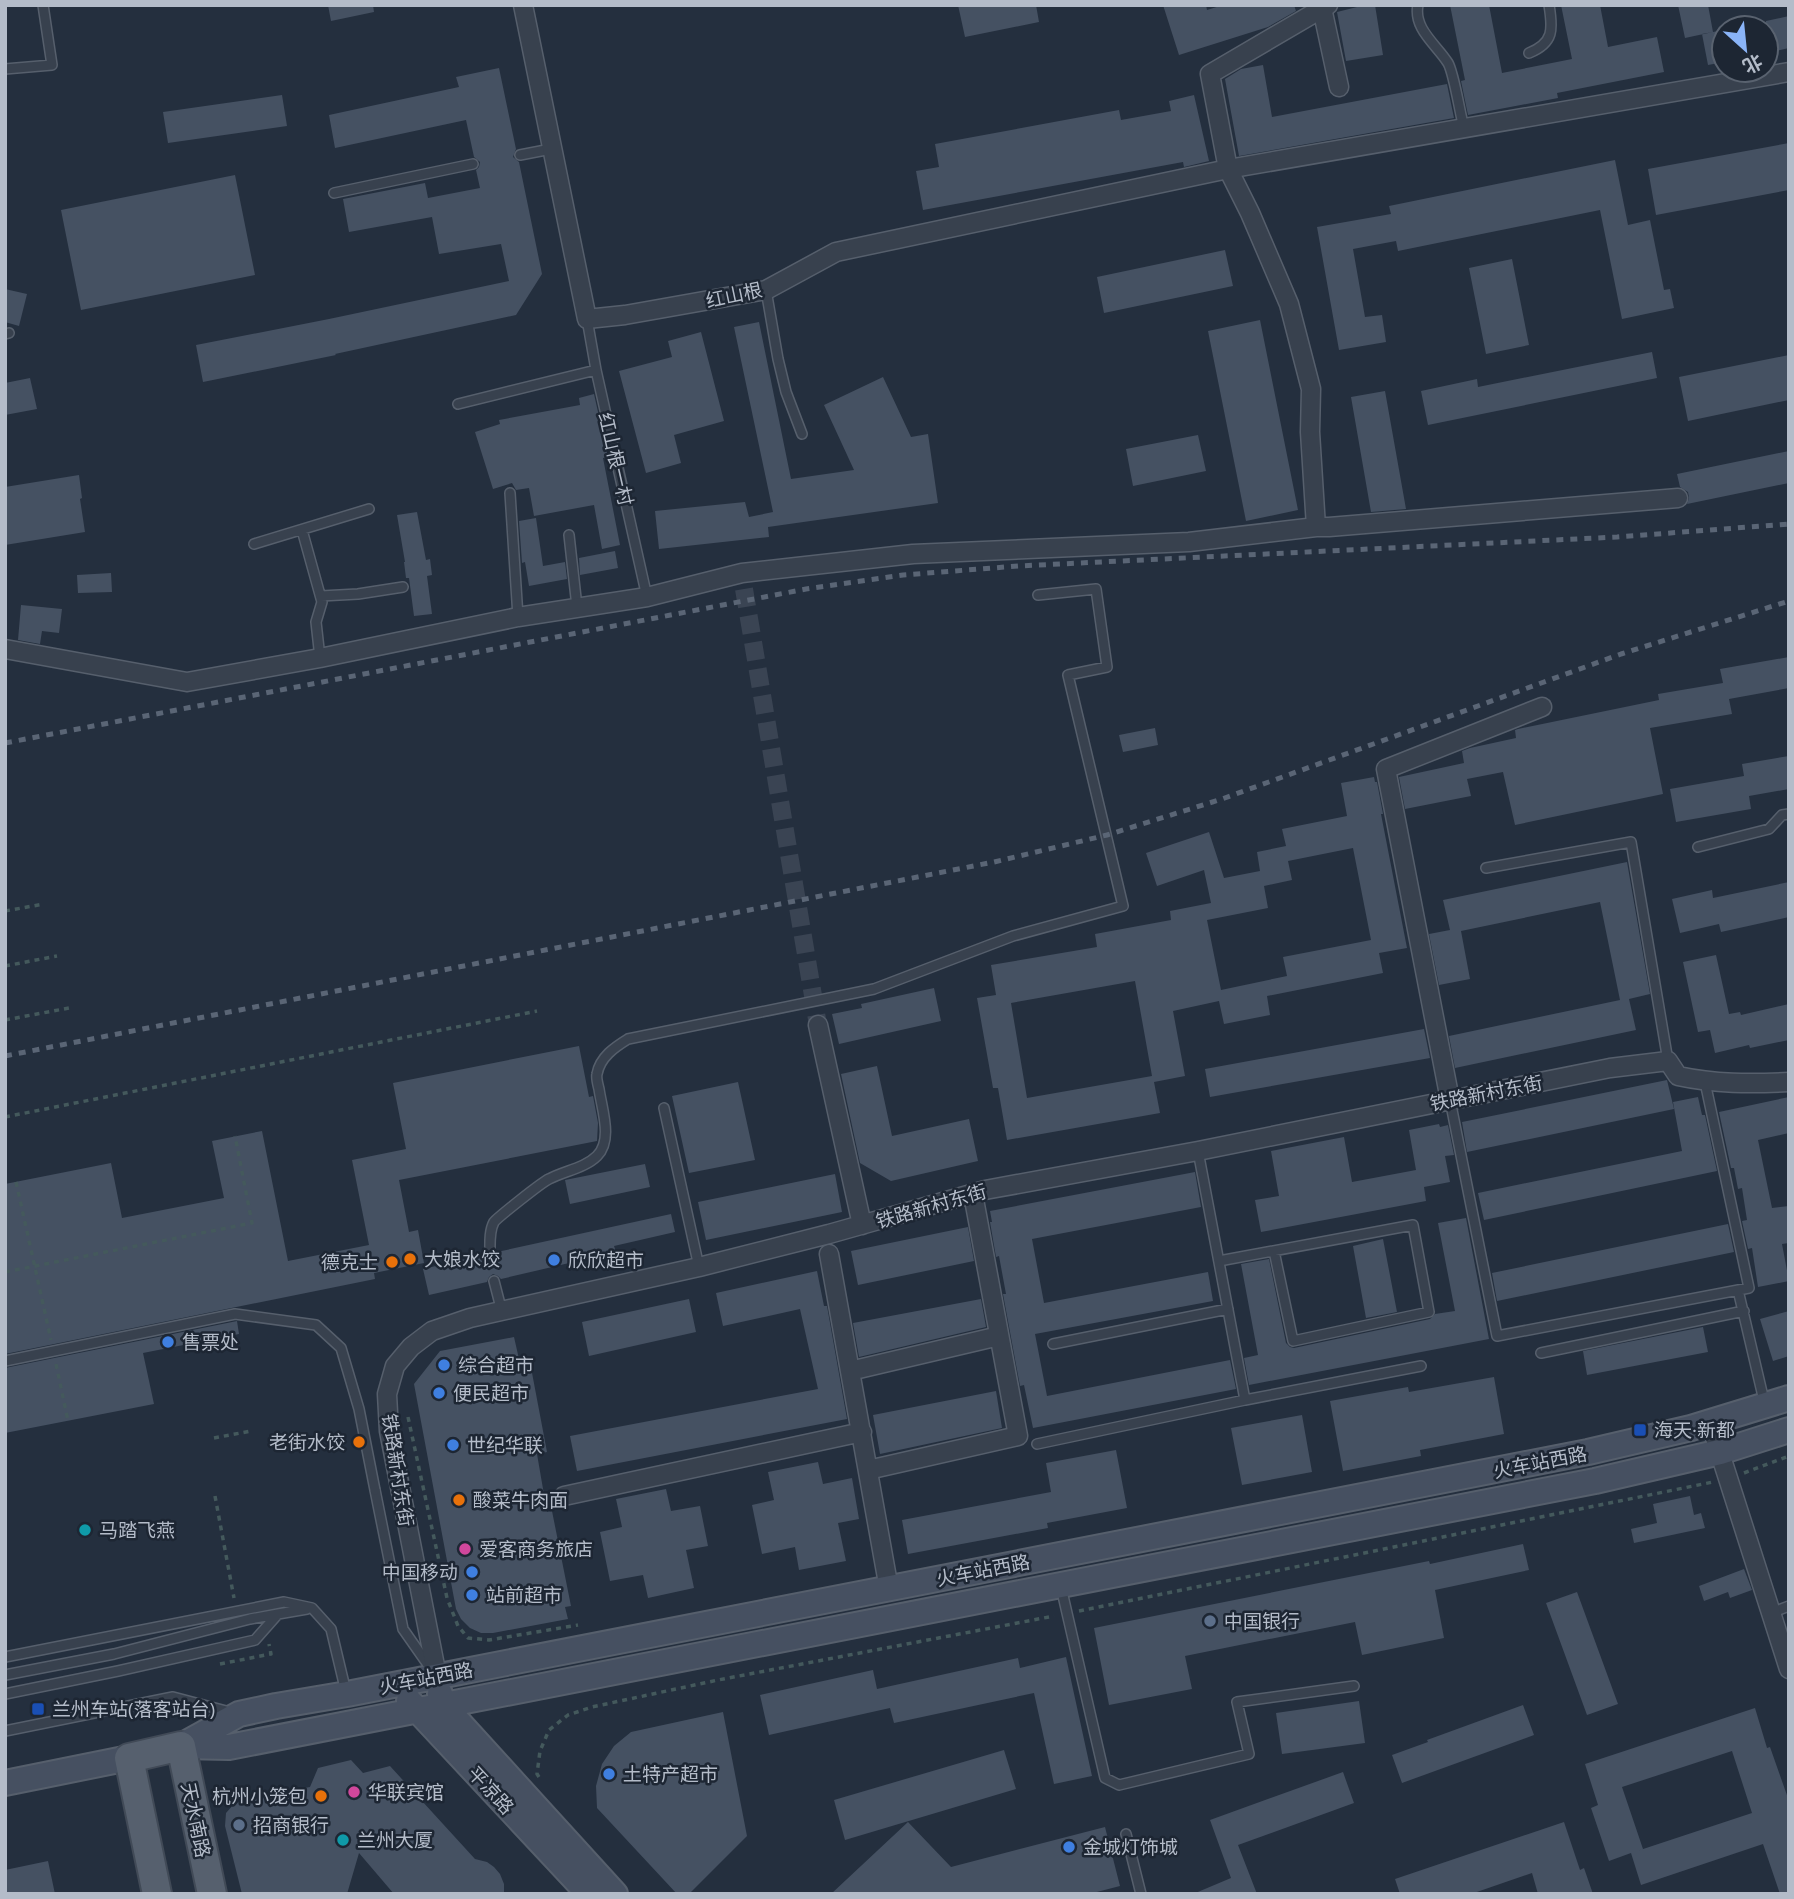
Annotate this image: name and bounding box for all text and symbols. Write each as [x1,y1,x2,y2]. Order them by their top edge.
north arrow [1710,14,1780,84]
text: 北 [1738,48,1767,80]
street label: 红山根 [703,276,765,314]
street label: 红山根一村 [593,410,639,508]
street label: 铁路新村东街 [1428,1069,1544,1117]
street label: 铁路新村东街 [873,1178,989,1234]
place label: 大娘水饺 [424,1246,500,1272]
place label: 欣欣超市 [568,1247,644,1273]
place label: 德克士 [321,1249,378,1275]
marker: 大娘水饺 [402,1251,418,1267]
marker: 欣欣超市 [546,1252,562,1268]
marker: 德克士 [384,1254,400,1270]
place label: 售票处 [182,1329,239,1355]
marker: 售票处 [160,1334,176,1350]
place label: 综合超市 [458,1352,534,1378]
marker: 综合超市 [436,1357,452,1373]
place label: 便民超市 [453,1380,529,1406]
marker: 便民超市 [431,1385,447,1401]
street label: 铁路新村东街 [376,1412,420,1528]
place label: 海天·新都 [1654,1417,1735,1443]
marker: 海天·新都 [1632,1422,1648,1438]
place label: 老街水饺 [269,1429,345,1455]
place label: 世纪华联 [467,1432,543,1458]
marker: 老街水饺 [351,1434,367,1450]
marker: 世纪华联 [445,1437,461,1453]
street label: 火车站西路 [1491,1440,1589,1484]
place label: 酸菜牛肉面 [473,1487,568,1513]
marker: 酸菜牛肉面 [451,1492,467,1508]
place label: 马踏飞燕 [99,1517,175,1543]
marker: 马踏飞燕 [77,1522,93,1538]
place label: 爱客商务旅店 [479,1536,593,1562]
marker: 爱客商务旅店 [457,1541,473,1557]
street label: 火车站西路 [934,1548,1032,1592]
place label: 中国移动 [382,1559,458,1585]
marker: 中国移动 [464,1564,480,1580]
place label: 站前超市 [486,1582,562,1608]
marker: 站前超市 [464,1587,480,1603]
place label: 中国银行 [1224,1608,1300,1634]
marker: 中国银行 [1202,1613,1218,1629]
street label: 火车站西路 [377,1656,475,1700]
place label: 兰州车站(落客站台) [52,1696,215,1722]
marker: 兰州车站(落客站台) [30,1701,46,1717]
street label: 平凉路 [462,1760,520,1820]
place label: 土特产超市 [623,1761,718,1787]
marker: 土特产超市 [601,1766,617,1782]
place label: 华联宾馆 [368,1779,444,1805]
street label: 天水南路 [175,1780,217,1860]
place label: 杭州小笼包 [212,1783,307,1809]
marker: 华联宾馆 [346,1784,362,1800]
marker: 杭州小笼包 [313,1788,329,1804]
place label: 招商银行 [253,1812,329,1838]
marker: 招商银行 [231,1817,247,1833]
place label: 兰州大厦 [357,1827,433,1853]
marker: 兰州大厦 [335,1832,351,1848]
place label: 金城灯饰城 [1083,1834,1178,1860]
marker: 金城灯饰城 [1061,1839,1077,1855]

